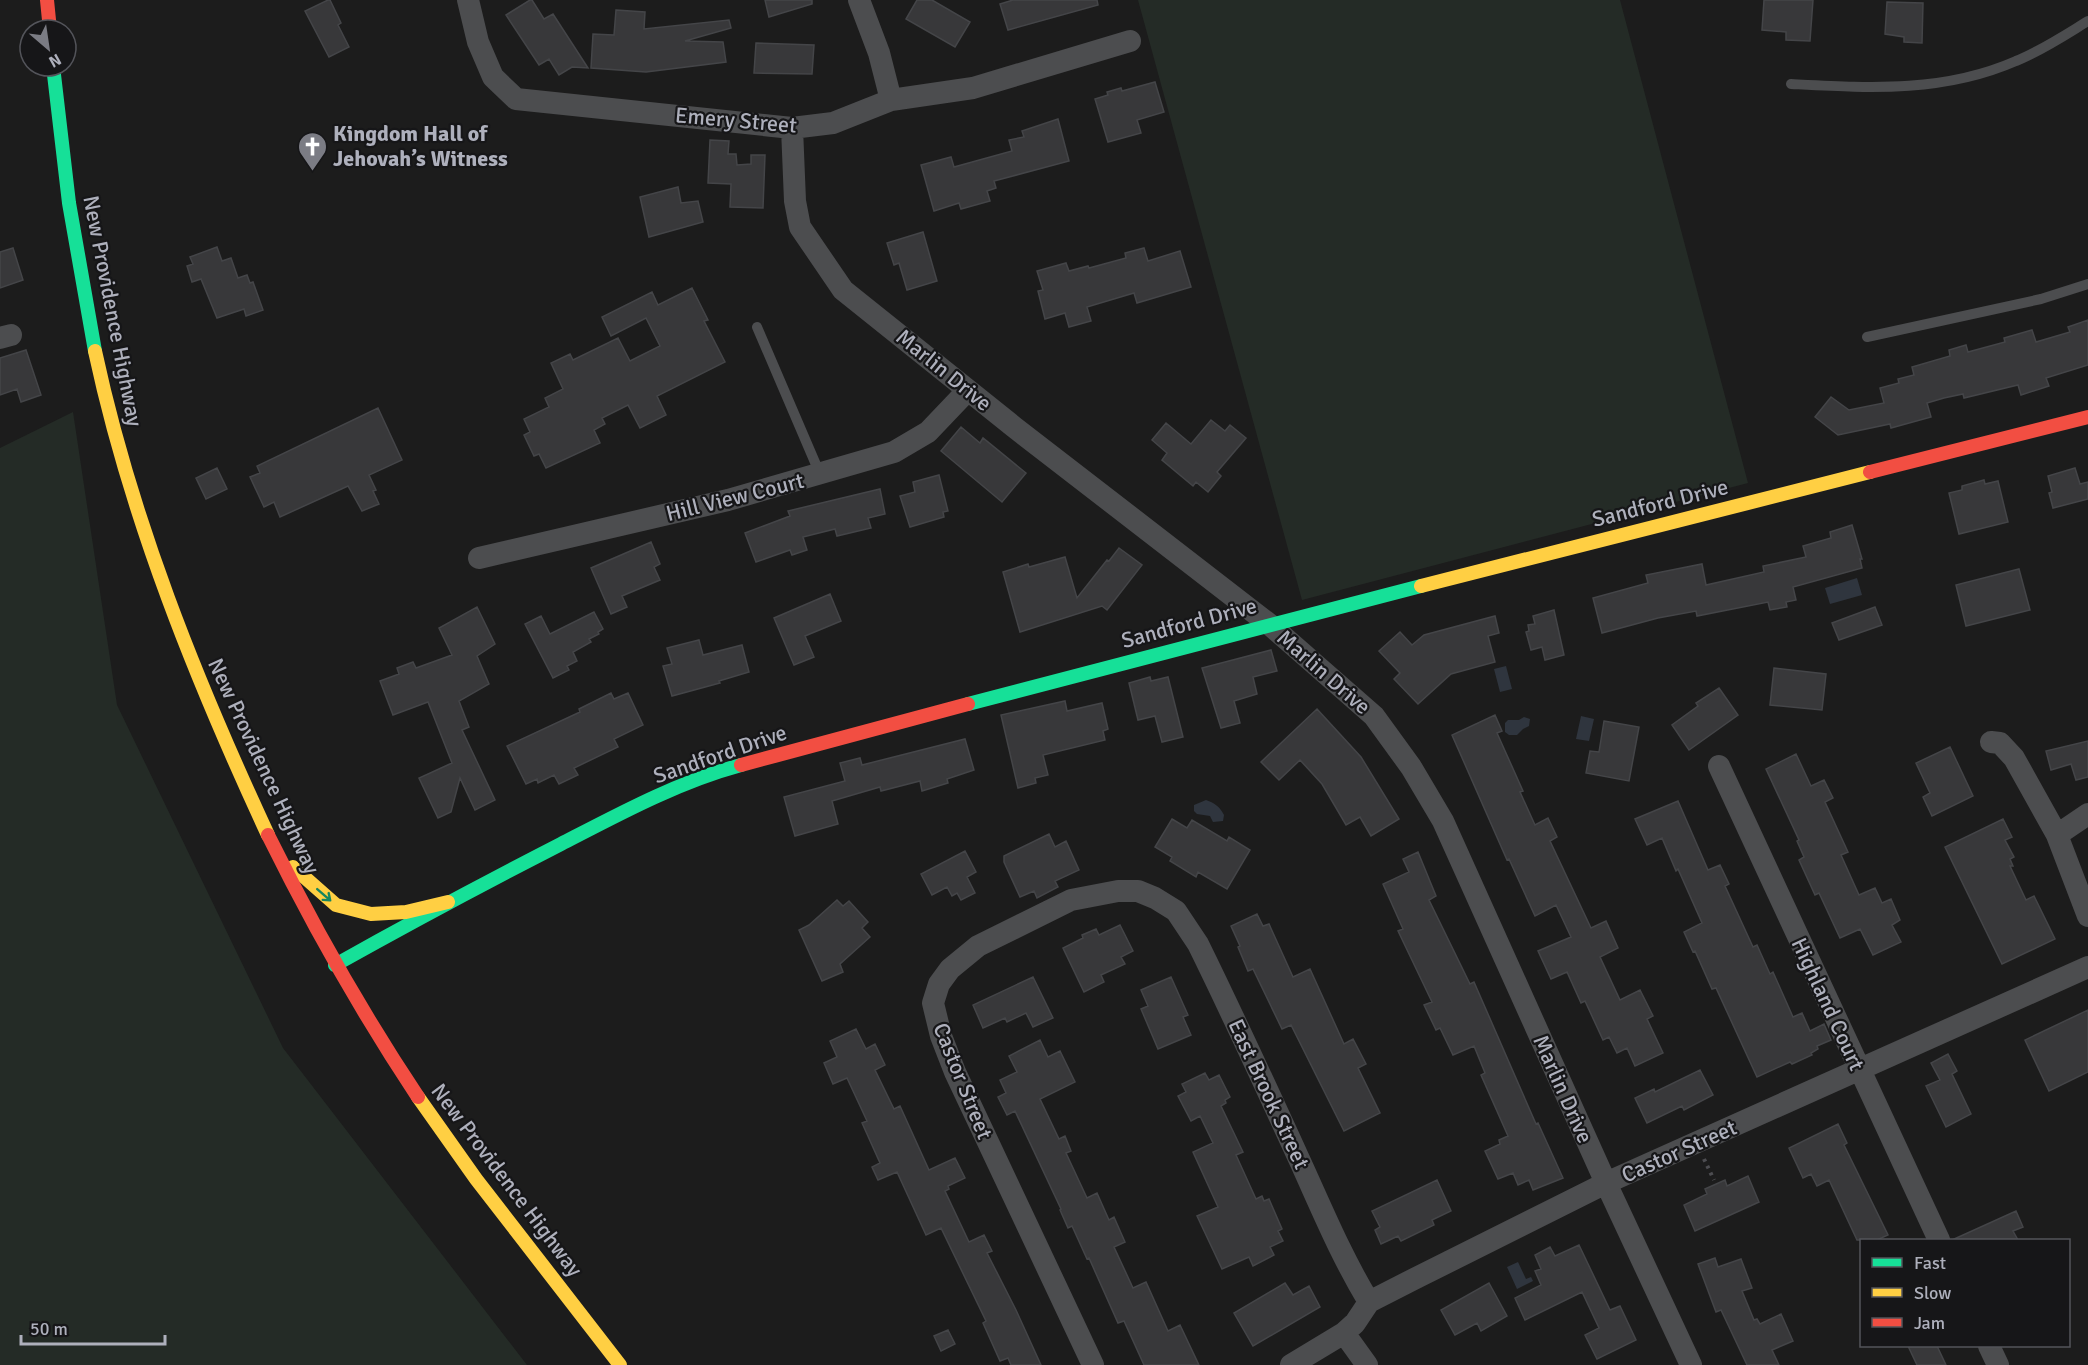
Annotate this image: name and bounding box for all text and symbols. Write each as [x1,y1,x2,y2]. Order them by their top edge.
north arrow [18,18,78,78]
text: N [45,49,65,72]
street label: Emery Street [674,101,798,139]
place label: Kingdom Hall of Jehovah’s Witness [333,120,508,172]
church icon: Kingdom Hall of Jehovah’s Witness [296,130,328,172]
street label: New Providence Highway [77,193,149,430]
street label: Marlin Drive [891,323,997,417]
street label: Hill View Court [663,467,807,527]
street label: Sandford Drive [1589,473,1731,533]
street label: Sandford Drive [1118,592,1260,654]
street label: Marlin Drive [1272,624,1376,720]
street label: New Providence Highway [202,654,326,879]
street label: Sandford Drive [650,719,790,789]
one-way arrow [316,888,332,901]
street label: Highland Court [1785,933,1871,1075]
street label: East Brook Street [1222,1015,1316,1174]
street label: Castor Street [927,1019,999,1143]
street label: Marlin Drive [1527,1031,1599,1147]
street label: New Providence Highway [426,1078,589,1282]
street label: Castor Street [1617,1114,1741,1188]
legend [1860,1239,2070,1347]
text: Fast [1914,1252,1946,1274]
text: Slow [1914,1282,1951,1304]
scale bar [21,1308,165,1346]
text: Jam [1914,1312,1945,1334]
text: 50 m [30,1318,68,1340]

